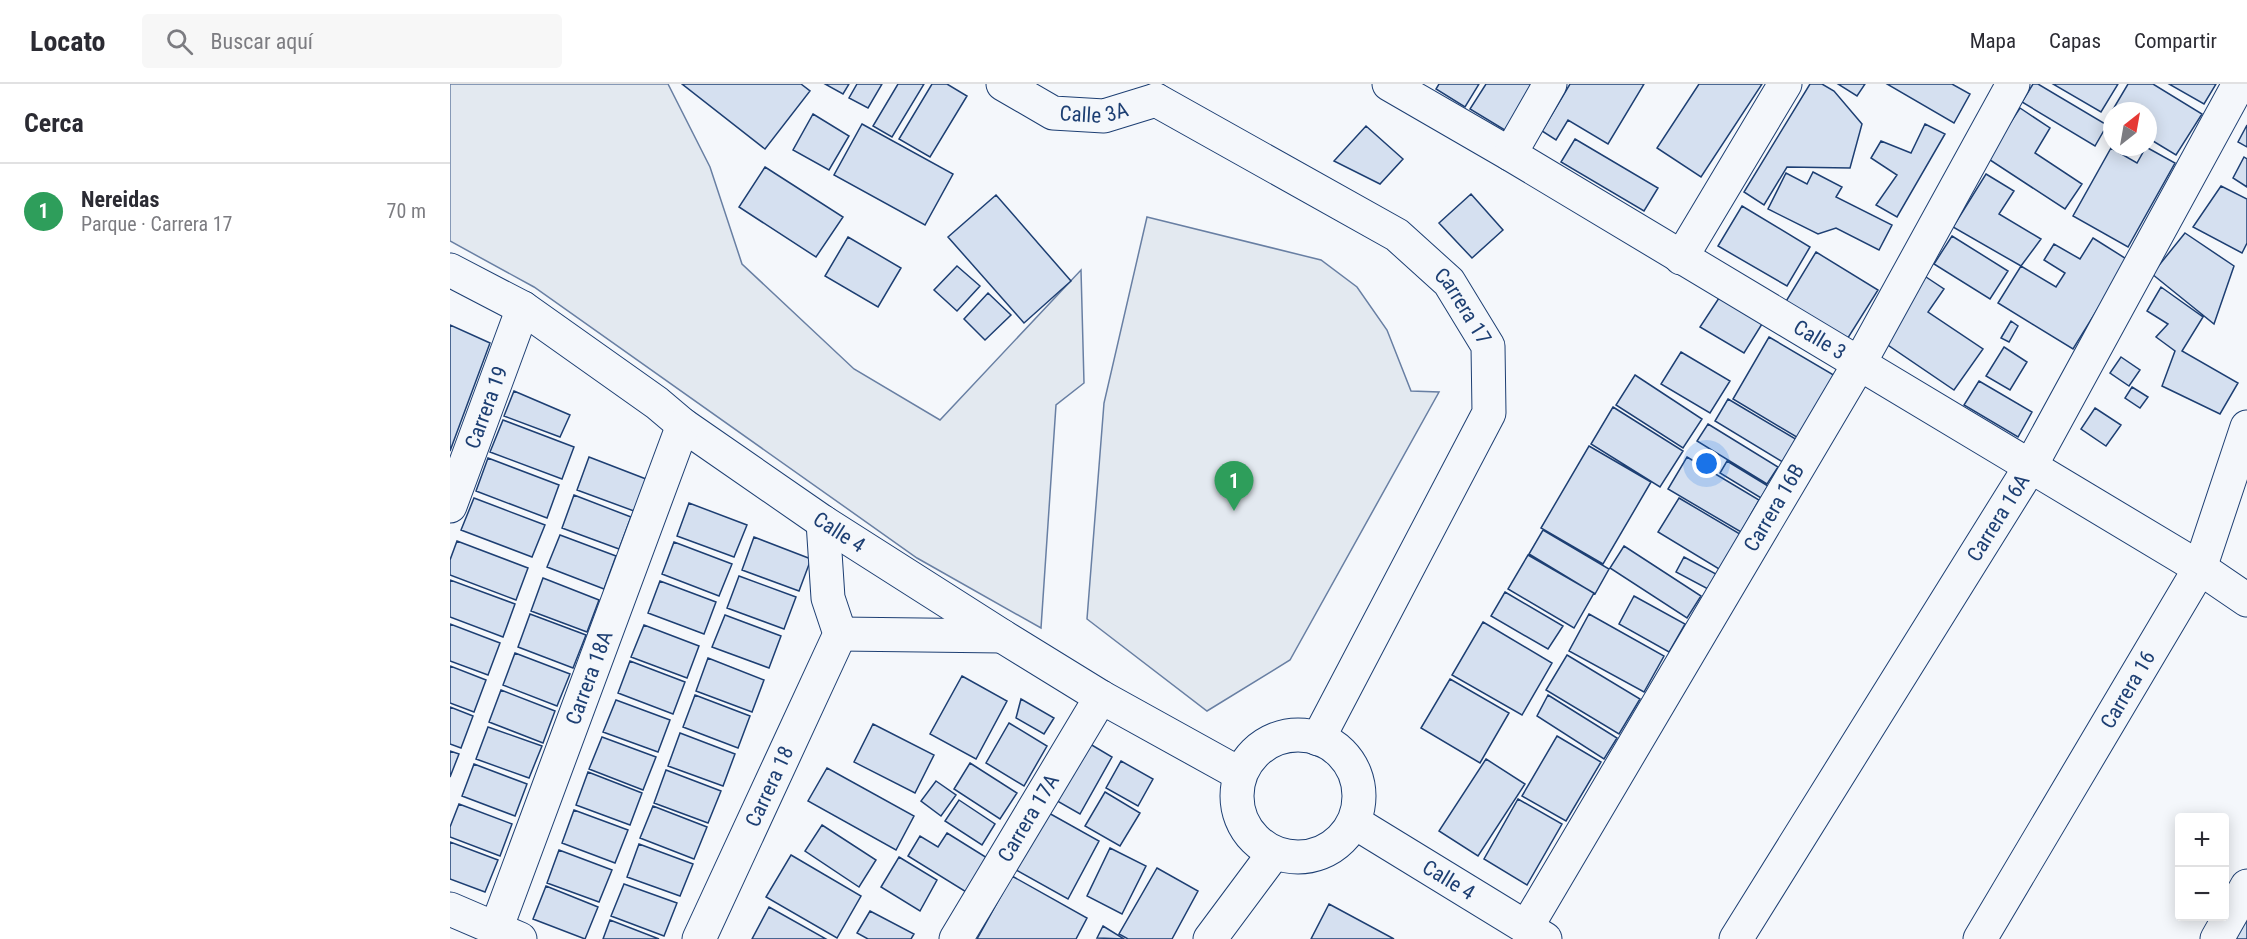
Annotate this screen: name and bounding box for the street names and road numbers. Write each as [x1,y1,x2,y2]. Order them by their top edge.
street label: Calle 3A [1059,97,1131,128]
street label: Carrera 17 [1430,263,1496,349]
street label: Calle 3 [1789,315,1850,365]
street label: Carrera 19 [460,363,512,452]
street label: Carrera 16B [1739,460,1809,556]
street label: Carrera 16A [1962,470,2034,566]
street label: Calle 4 [809,507,869,558]
street label: Carrera 18A [561,628,618,728]
street label: Carrera 16 [2096,646,2160,733]
street label: Carrera 18 [741,742,798,831]
street label: Carrera 17A [993,770,1064,866]
street label: Calle 4 [1418,855,1479,905]

